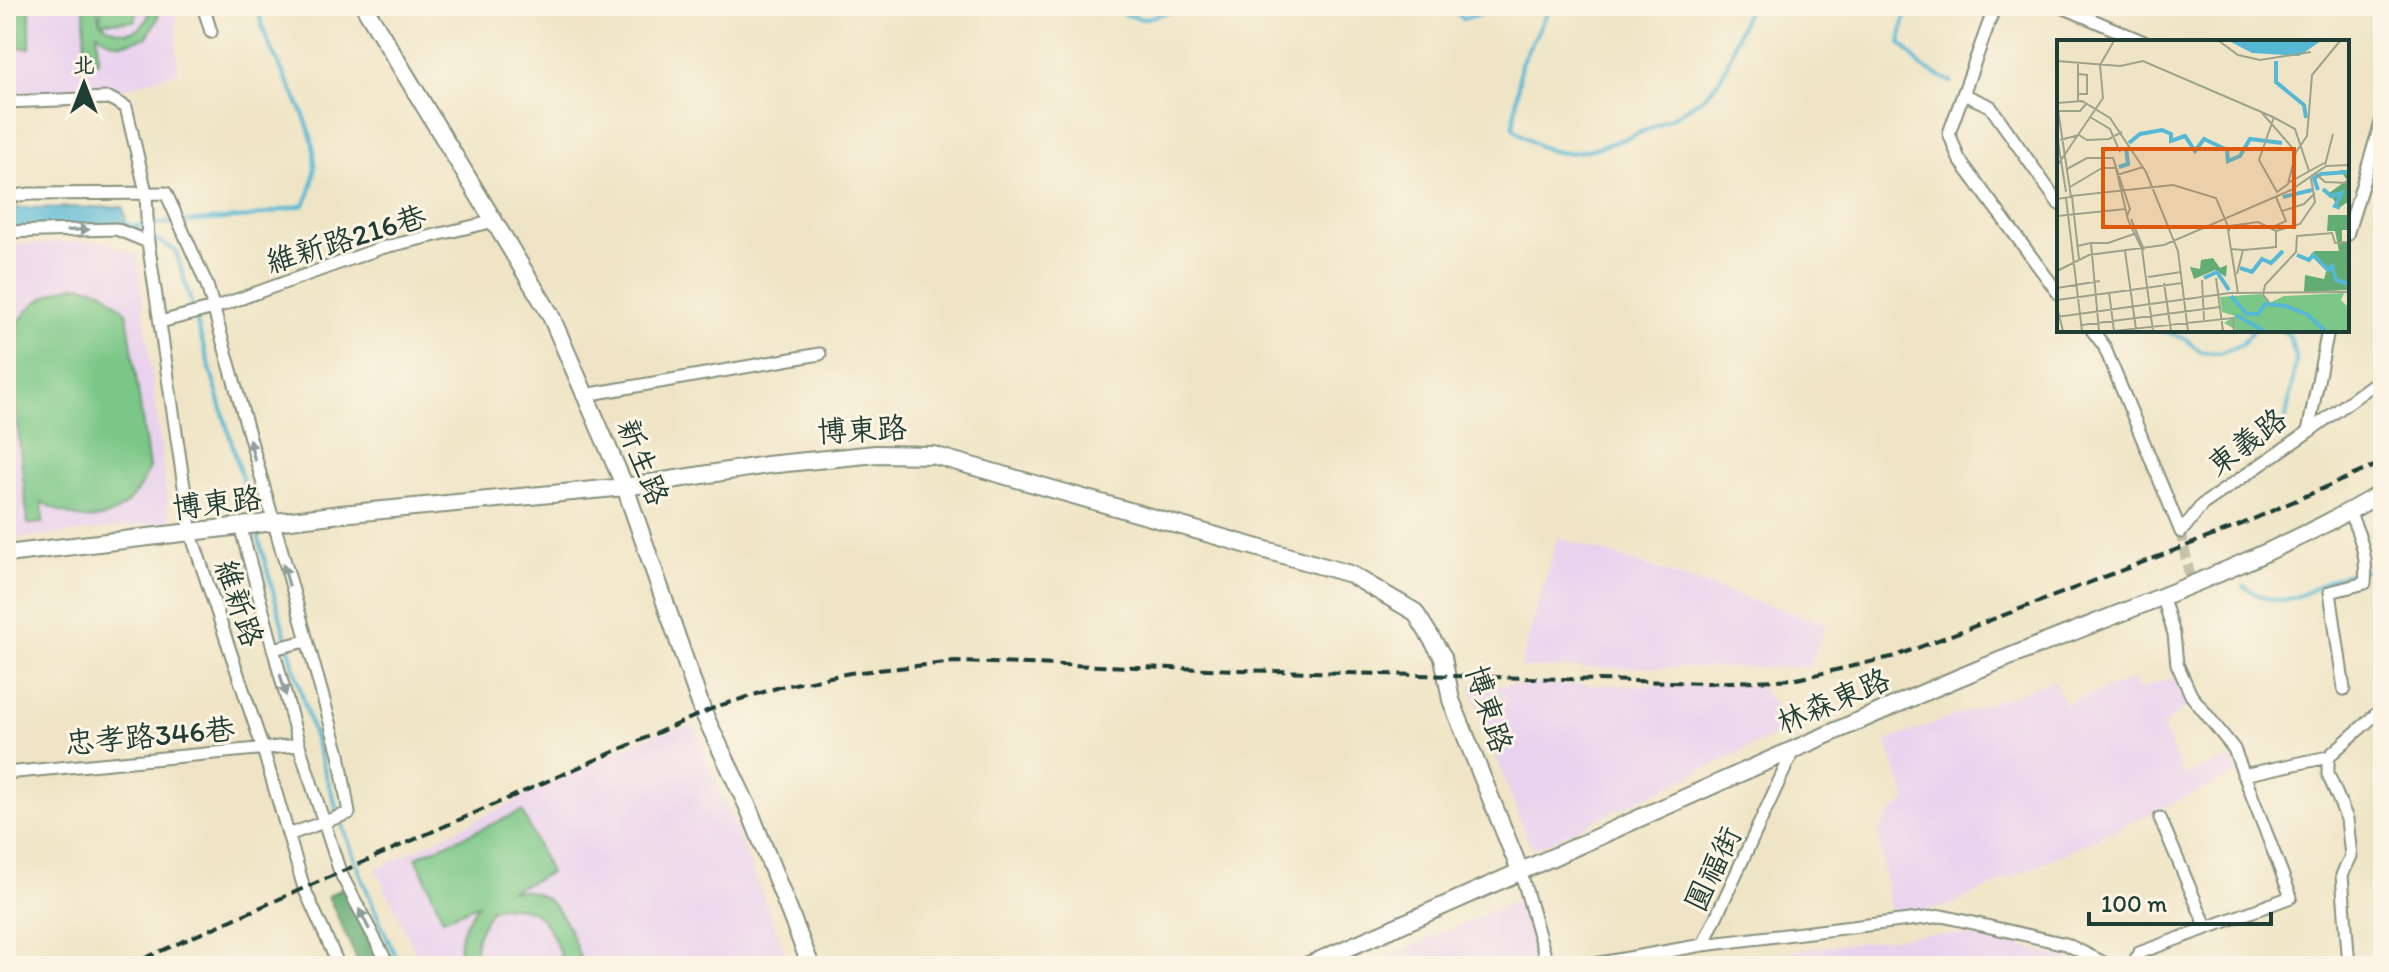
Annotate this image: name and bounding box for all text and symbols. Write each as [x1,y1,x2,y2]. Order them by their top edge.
inset map [2057,40,2349,332]
north arrow [44,44,124,124]
text: 北 [73,51,95,78]
street label: 維新路216巷 [261,197,430,280]
one-way arrow [66,223,91,236]
street label: 東義路 [2200,400,2294,483]
street label: 博東路 [816,409,908,450]
street label: 新生路 [609,413,677,510]
one-way arrow [245,437,257,462]
street label: 博東路 [170,479,264,526]
street label: 維新路 [207,554,272,651]
one-way arrow [280,562,292,587]
street label: 博東路 [1458,660,1521,757]
street label: 林森東路 [1770,660,1895,741]
one-way arrow [277,674,290,698]
street label: 忠孝路346巷 [64,710,236,761]
street label: 圓福街 [1676,820,1749,917]
scale bar [2089,876,2271,926]
text: 100 m [2101,889,2167,918]
one-way arrow [358,907,371,930]

